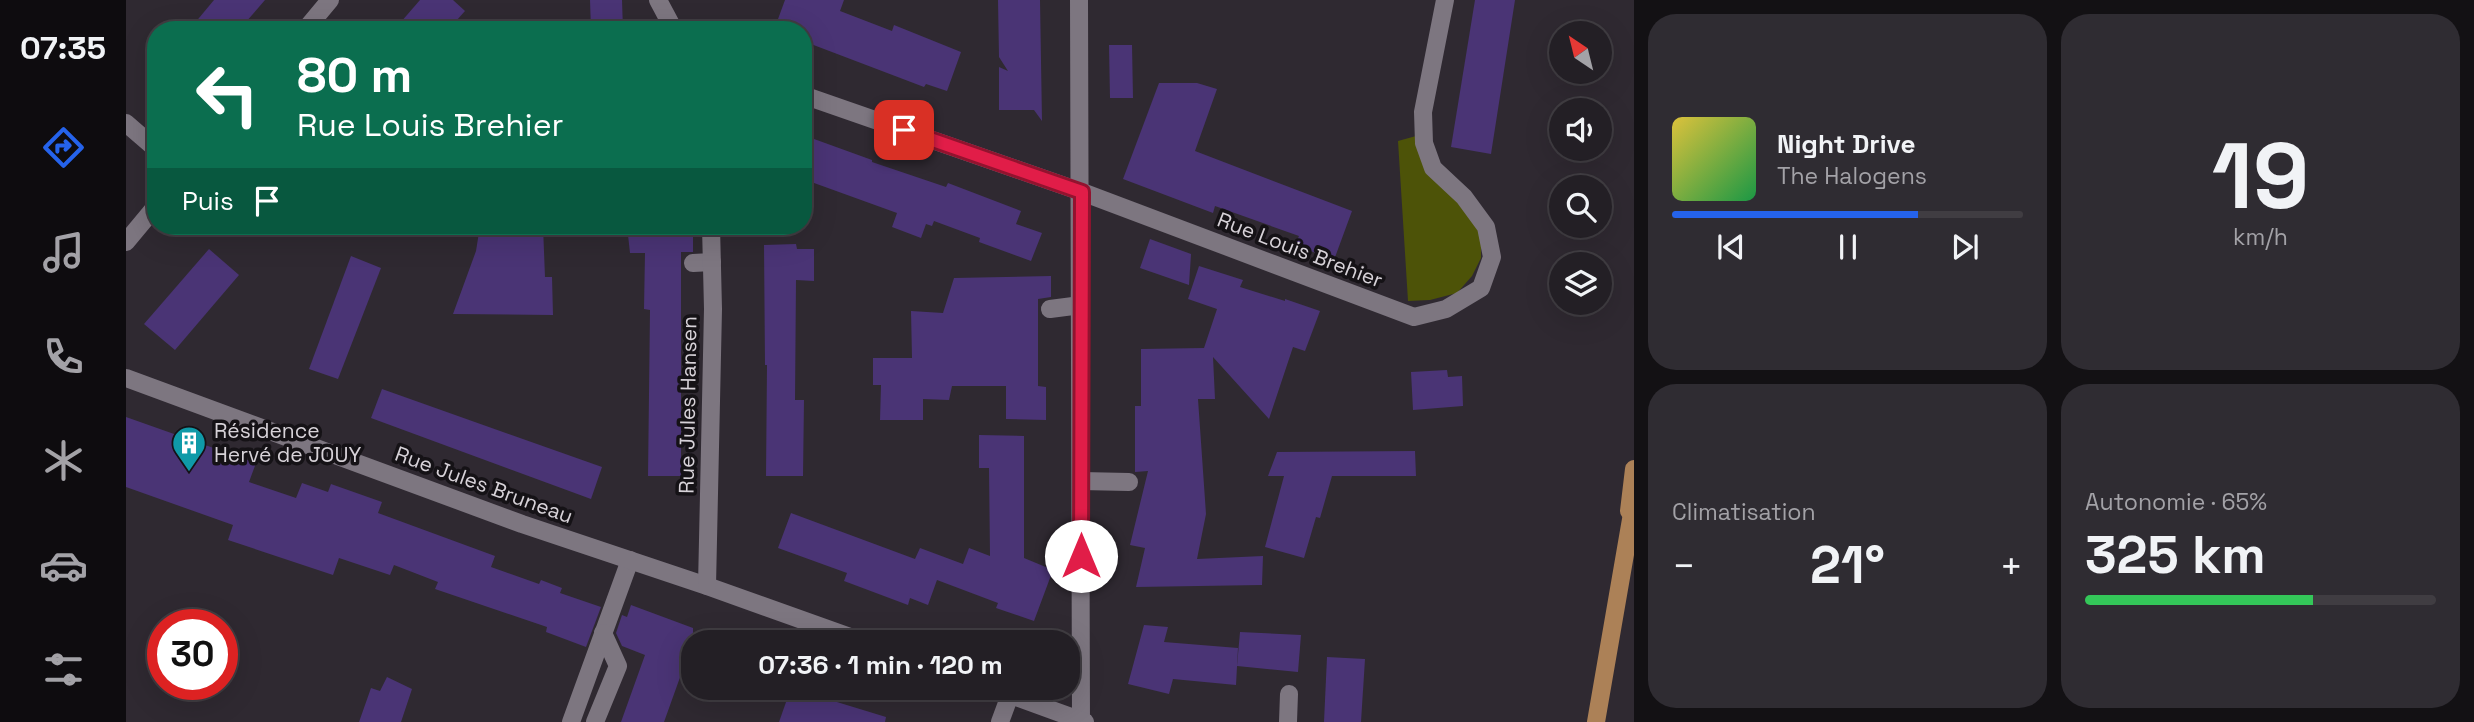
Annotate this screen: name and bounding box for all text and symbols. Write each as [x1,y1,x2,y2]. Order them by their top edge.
north arrow [1549,21,1612,84]
map controls [1549,21,1612,315]
text: 07:35 [20,28,106,68]
text: 80 m [297,44,412,106]
icon: left [182,49,273,140]
button: sound [1549,98,1612,161]
pin [874,100,934,160]
text: Rue Louis Brehier [297,105,564,145]
icon: arrive [885,111,923,149]
text: 19 [2212,118,2309,235]
icon: directions [39,123,88,172]
text: Night Drive [1777,127,1915,161]
text: The Halogens [1777,161,1927,191]
button: search [1549,175,1612,238]
icon: arrive [248,182,286,220]
text: Puis [182,184,234,218]
street label: Rue Louis Brehier [1214,206,1387,294]
text: km/h [2233,222,2288,252]
icon: music [39,228,88,277]
icon: previous [1712,228,1750,266]
icon: pause [1829,228,1867,266]
icon: next [1946,228,1984,266]
button: layers [1549,252,1612,315]
street label: Rue Jules Hansen [672,316,703,494]
icon: phone [39,332,88,381]
place label: Résidence Hervé de JOUY [214,417,361,468]
building icon: Résidence Hervé de JOUY [170,424,208,473]
icon: climate [39,436,88,485]
street label: Rue Jules Bruneau [392,440,577,529]
text: Autonomie · 65% [2085,487,2267,517]
text: Climatisation [1672,497,1816,527]
position arrow [1044,519,1118,593]
text: 325 km [2085,522,2266,588]
text: 21° [1810,532,1885,598]
icon: car [39,541,88,590]
text: − [1672,542,1696,590]
text: + [1999,542,2023,590]
speed limit sign: 30 [147,609,238,700]
icon: filters [39,645,88,694]
text: 07:36 · 1 min · 120 m [758,648,1003,682]

